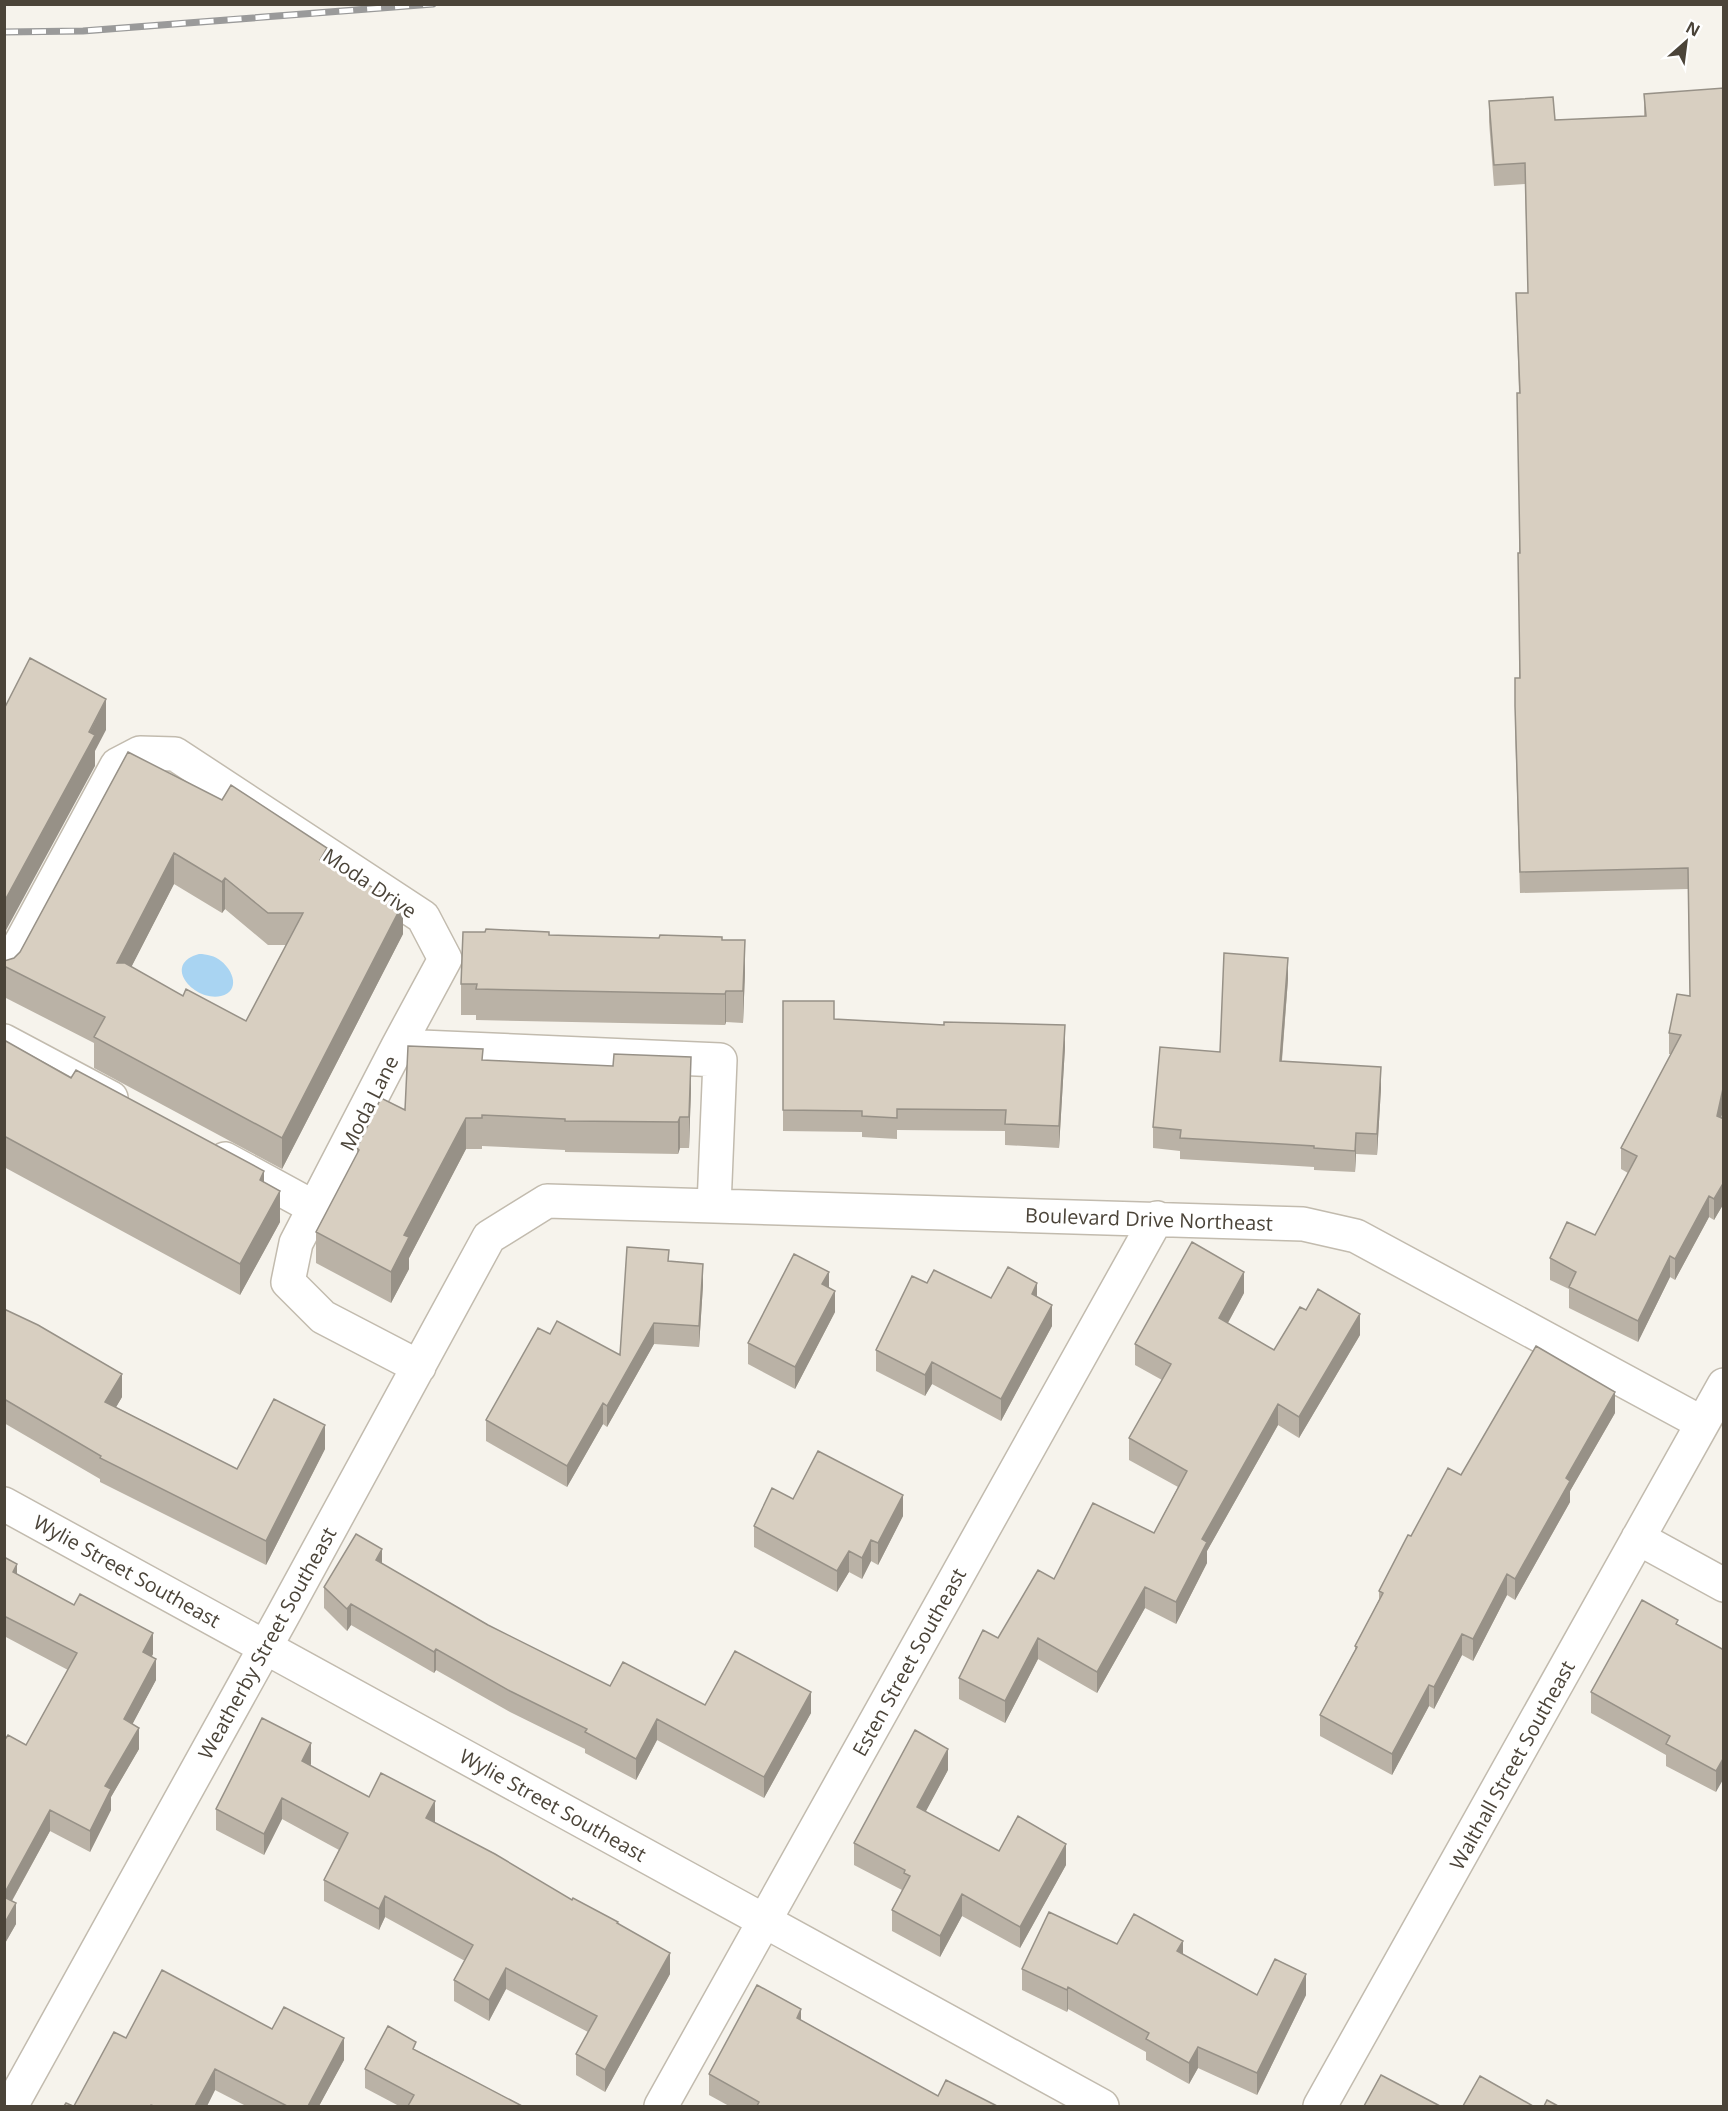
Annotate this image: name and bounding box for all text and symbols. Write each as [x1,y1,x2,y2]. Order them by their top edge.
north arrow [1656,12,1716,72]
text: N [1682,16,1704,42]
street label: Moda Drive [318,842,422,924]
street label: Moda Lane [333,1051,405,1155]
street label: Boulevard Drive Northeast [1025,1201,1273,1237]
street label: Wylie Street Southeast [29,1508,225,1634]
street label: Weatherby Street Southeast [192,1522,342,1764]
street label: Esten Street Southeast [846,1563,972,1761]
street label: Walthall Street Southeast [1443,1656,1581,1874]
street label: Wylie Street Southeast [455,1742,651,1868]

